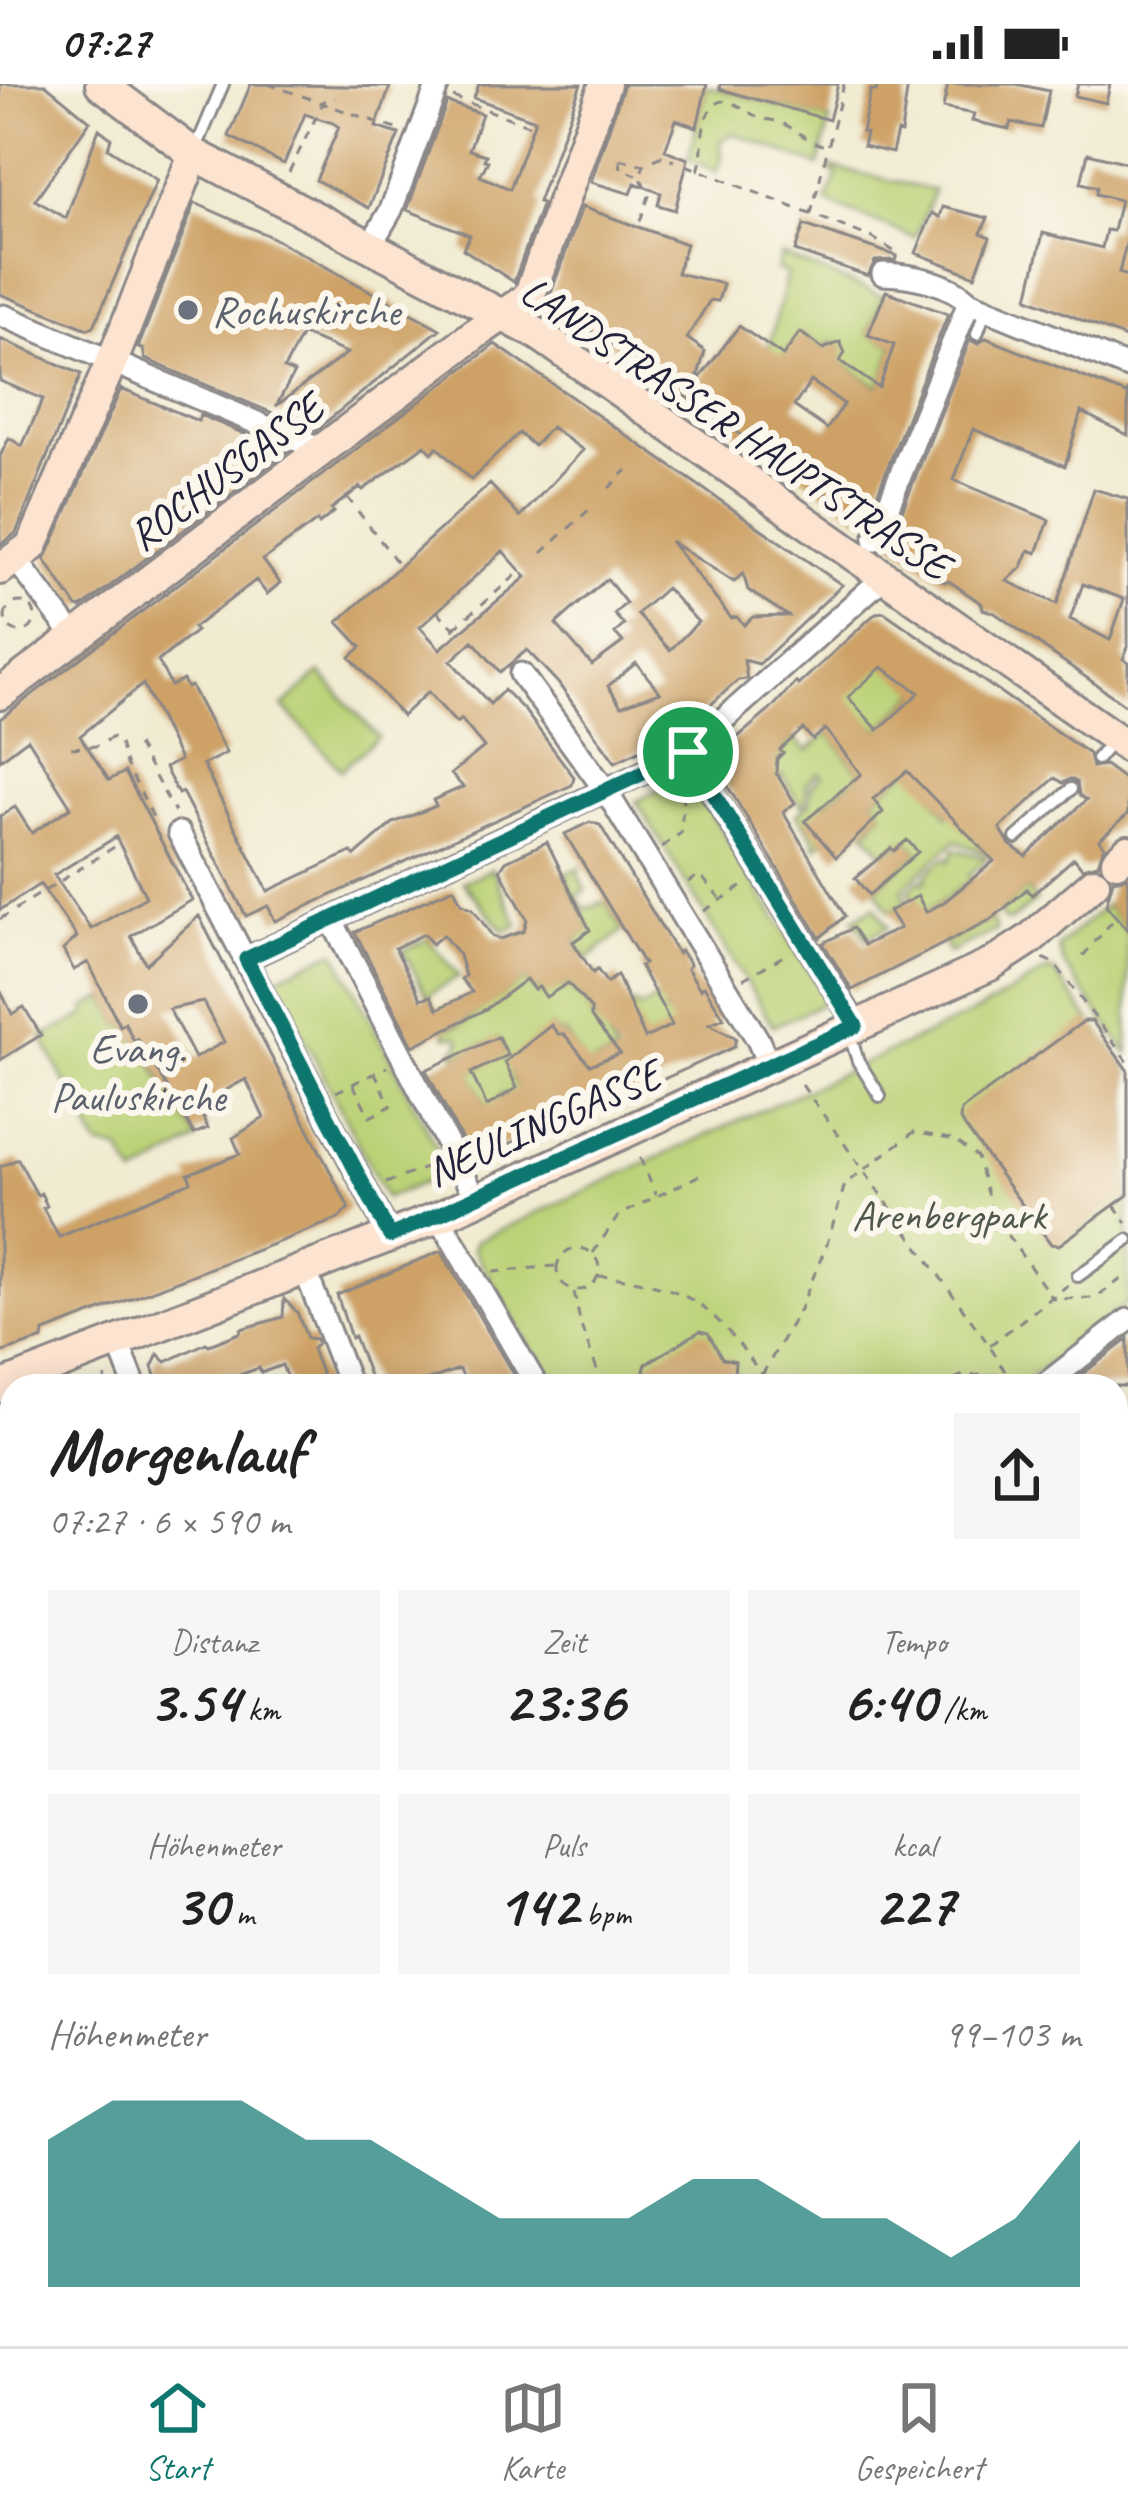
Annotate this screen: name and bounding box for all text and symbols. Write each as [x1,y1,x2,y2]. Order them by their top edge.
text: 07:27 [60,14,150,71]
street label: LANDSTRASSER HAUPTSTRASSE [510,265,964,594]
place label: Rochuskirche [212,285,403,338]
marker: Rochuskirche [175,297,201,323]
street label: ROCHUSGASSE [118,379,337,562]
pin [637,701,739,803]
icon: arrive [655,719,721,785]
marker: Evang. Pauluskirche [125,991,151,1017]
place label: Evang. Pauluskirche [51,1023,228,1124]
street label: NEULINGGASSE [418,1046,673,1199]
park label: Arenbergpark [852,1189,1049,1242]
text: Morgenlauf [48,1410,304,1493]
button: share [954,1413,1080,1539]
text: 07:27 · 6 × 590 m [48,1497,290,1546]
text: Distanz [171,1621,257,1663]
text: Zeit [542,1621,586,1663]
text: Tempo [881,1621,947,1663]
text: 3.54 [148,1663,240,1739]
text: 23:36 [503,1663,625,1739]
text: 6:40 [841,1663,936,1739]
text: km [240,1689,280,1731]
text: /km [936,1689,987,1731]
text: Höhenmeter [147,1825,281,1867]
text: Puls [542,1825,586,1867]
text: kcal [892,1825,936,1867]
text: 30 [174,1867,228,1943]
text: 142 [497,1867,578,1943]
text: 227 [874,1867,954,1943]
text: m [228,1893,254,1935]
text: bpm [578,1893,631,1935]
text: Höhenmeter [48,2010,206,2059]
text: 99–103 m [944,2010,1080,2059]
tab: Start [145,2375,211,2489]
tab: Karte [500,2375,566,2489]
tab: Gespeichert [855,2375,983,2489]

